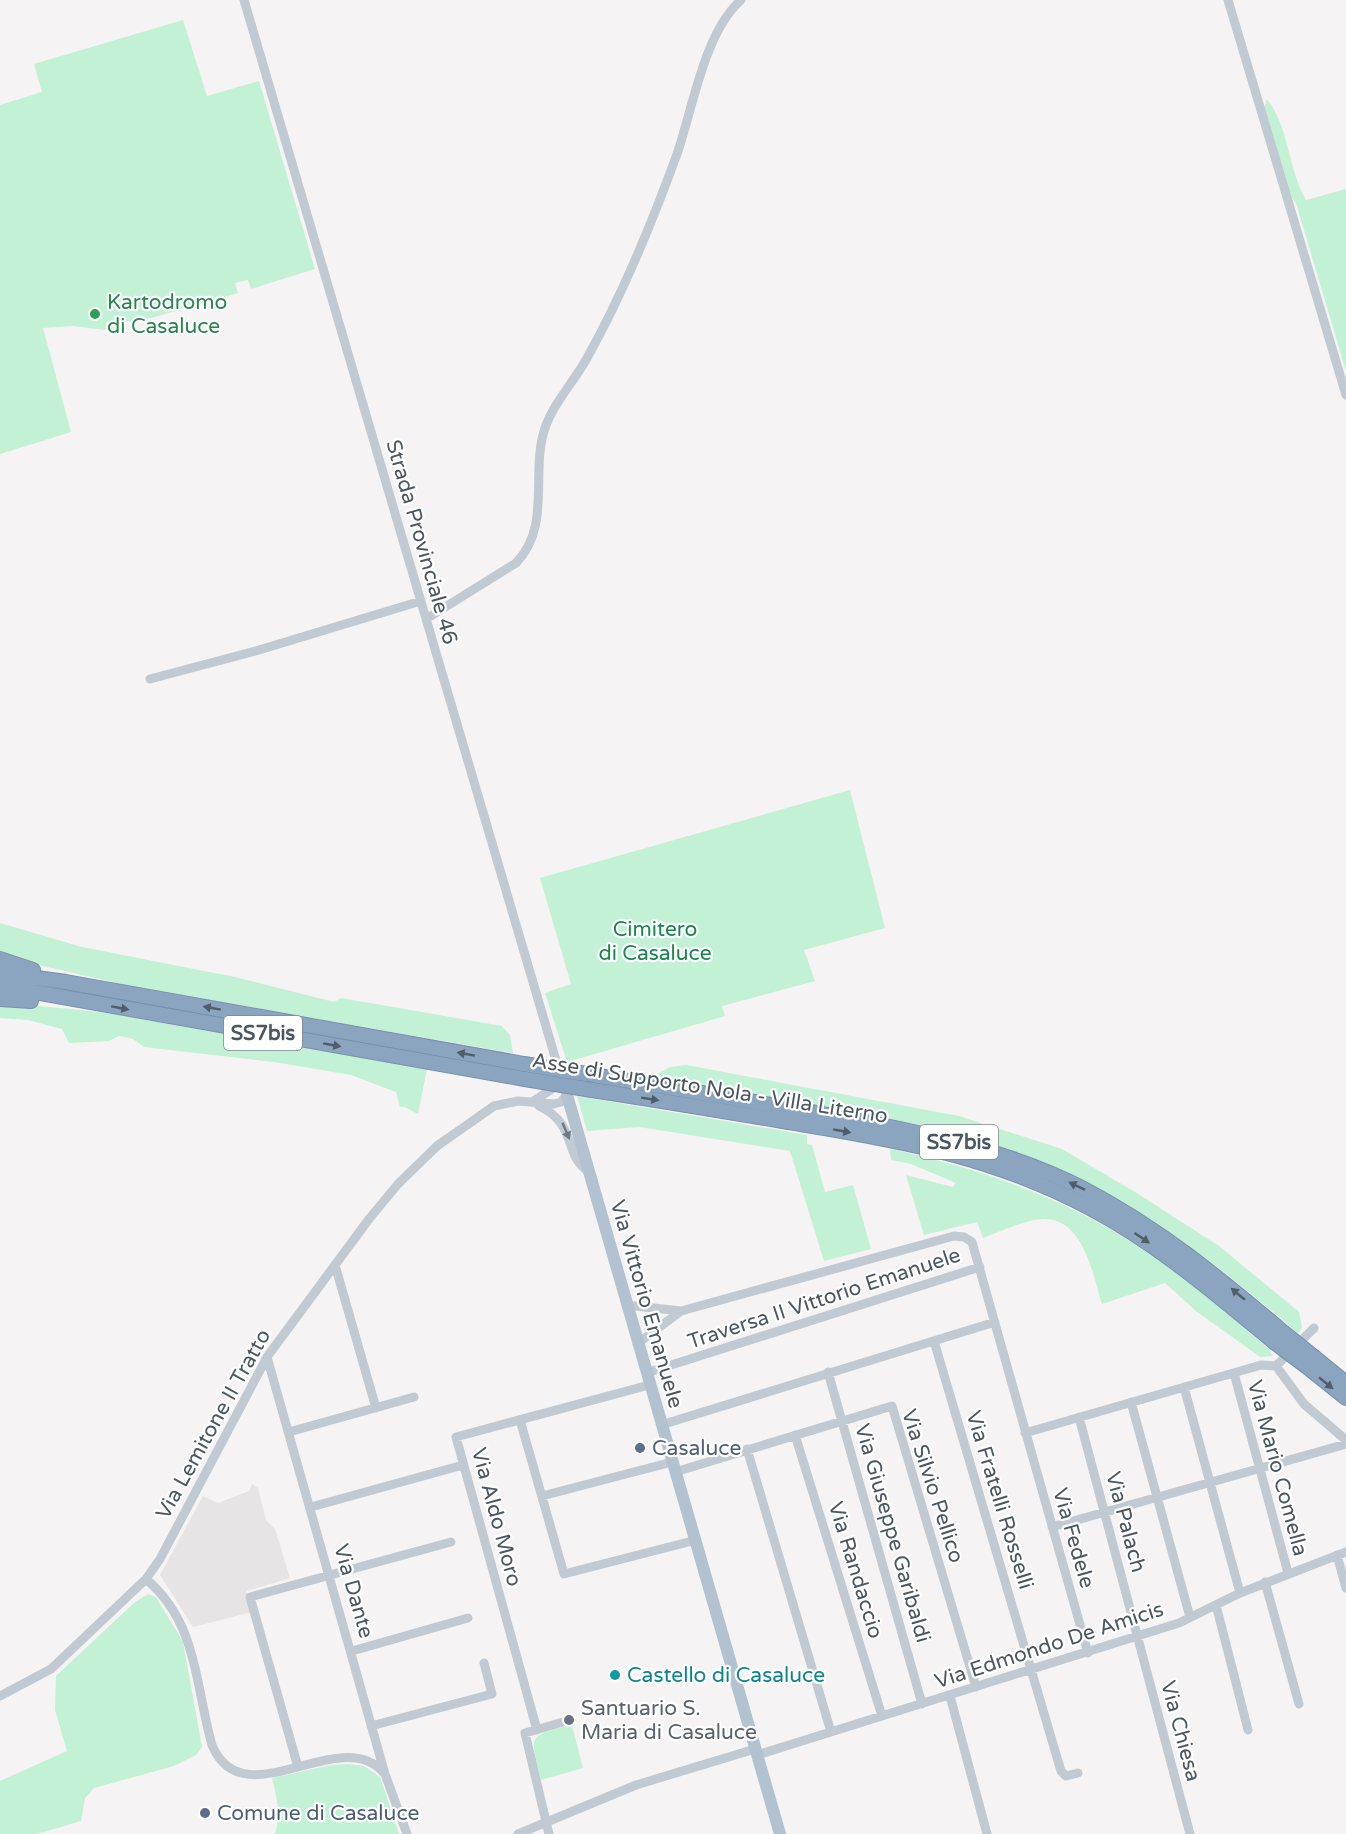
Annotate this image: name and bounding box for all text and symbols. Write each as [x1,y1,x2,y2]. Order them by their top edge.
place label: Kartodromo di Casaluce [107,290,227,339]
marker: Kartodromo di Casaluce [88,307,102,321]
street label: Strada Provinciale 46 [380,437,463,647]
park label: Cimitero di Casaluce [598,917,712,966]
one-way arrow [110,1003,129,1012]
one-way arrow [203,1003,222,1012]
road number: SS7bis [224,1016,302,1050]
one-way arrow [323,1041,342,1050]
street label: Asse di Supporto Nola - Villa Literno [530,1048,890,1129]
one-way arrow [457,1049,476,1058]
one-way arrow [640,1095,659,1104]
one-way arrow [561,1123,571,1141]
road number: SS7bis [920,1125,998,1159]
one-way arrow [833,1127,852,1136]
one-way arrow [1068,1182,1085,1191]
street label: Via Vittorio Emanuele [605,1197,688,1411]
one-way arrow [1133,1232,1149,1244]
street label: Traversa II Vittorio Emanuele [685,1242,964,1354]
one-way arrow [1231,1288,1246,1301]
street label: Via Lemitone II Tratto [151,1325,276,1524]
one-way arrow [1318,1376,1333,1388]
street label: Via Mario Comella [1242,1378,1313,1559]
street label: Via Silvio Pellico [896,1406,969,1566]
street label: Via Fratelli Rosselli [961,1408,1039,1592]
street label: Via Giuseppe Garibaldi [849,1421,936,1645]
place label: Casaluce [652,1436,741,1461]
marker: Casaluce [633,1441,647,1455]
street label: Via Aldo Moro [466,1445,527,1589]
street label: Via Palach [1100,1469,1151,1575]
street label: Via Fedele [1047,1485,1100,1591]
street label: Via Randaccio [823,1499,888,1642]
street label: Via Dante [328,1541,379,1641]
street label: Via Edmondo De Amicis [932,1597,1167,1694]
place label: Castello di Casaluce [627,1663,825,1688]
marker: Castello di Casaluce [608,1668,622,1682]
street label: Via Chiesa [1155,1678,1206,1784]
place label: Santuario S. Maria di Casaluce [581,1696,757,1745]
marker: Santuario S. Maria di Casaluce [562,1713,576,1727]
place label: Comune di Casaluce [217,1801,419,1826]
marker: Comune di Casaluce [198,1806,212,1820]

